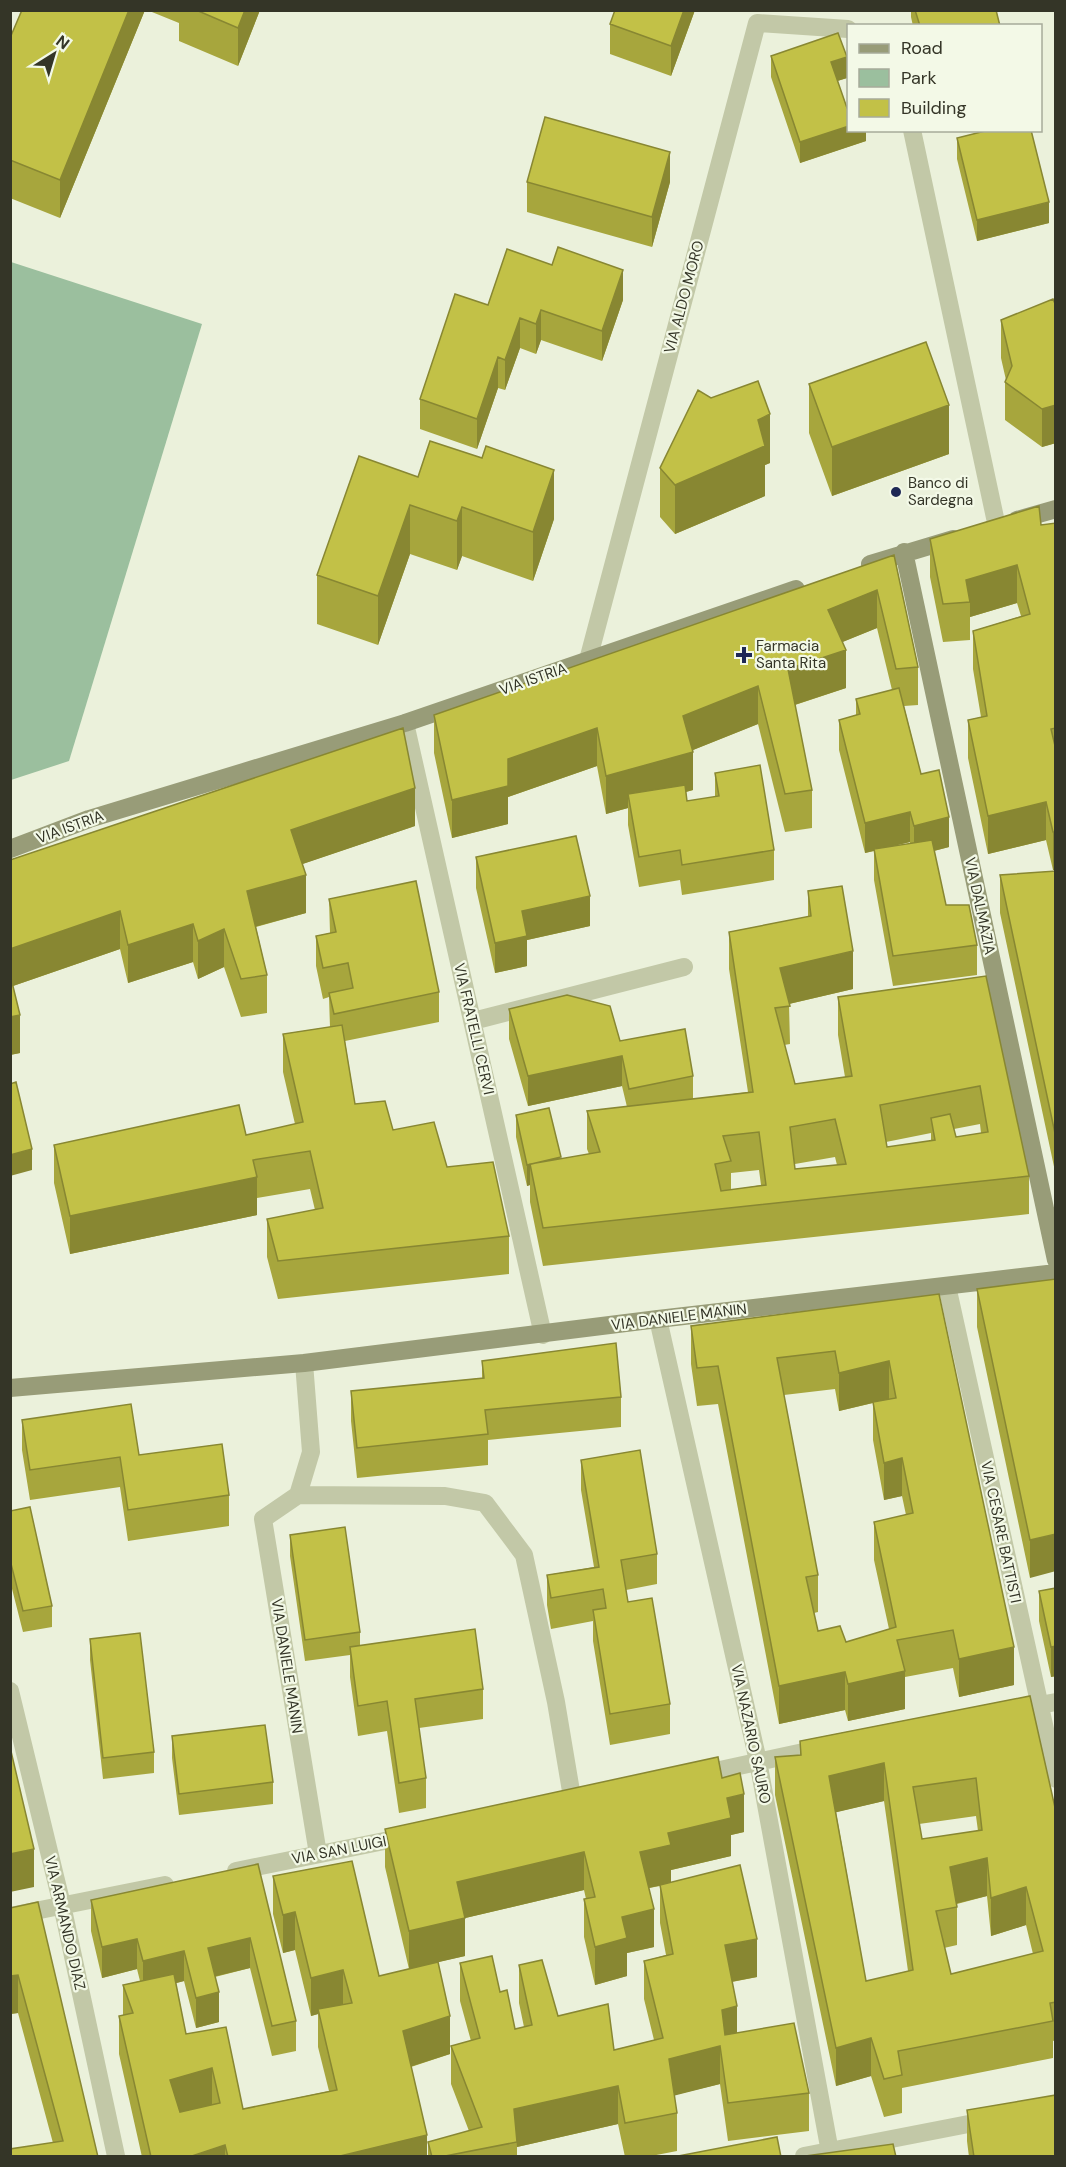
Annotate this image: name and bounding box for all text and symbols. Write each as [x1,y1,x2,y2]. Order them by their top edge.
north arrow [24,24,84,84]
legend [847,24,1042,132]
text: N [52,31,74,54]
text: Road [901,36,943,60]
text: Park [901,66,937,90]
text: Building [901,96,966,120]
street label: VIA ALDO MORO [659,238,709,356]
place label: Banco di Sardegna [908,473,973,510]
marker: Banco di Sardegna [889,485,903,499]
place label: Farmacia Santa Rita [756,636,826,673]
marker: Farmacia Santa Rita [737,648,751,662]
street label: VIA ISTRIA [497,658,570,700]
street label: VIA ISTRIA [34,806,106,848]
street label: VIA DALMAZIA [960,855,1000,957]
street label: VIA FRATELLI CERVI [449,961,499,1097]
street label: VIA DANIELE MANIN [610,1299,748,1335]
street label: VIA CESARE BATTISTI [976,1459,1026,1605]
street label: VIA DANIELE MANIN [266,1597,308,1735]
street label: VIA NAZARIO SAURO [726,1662,776,1806]
street label: VIA SAN LUIGI [290,1831,388,1869]
street label: VIA ARMANDO DIAZ [40,1854,90,1992]

